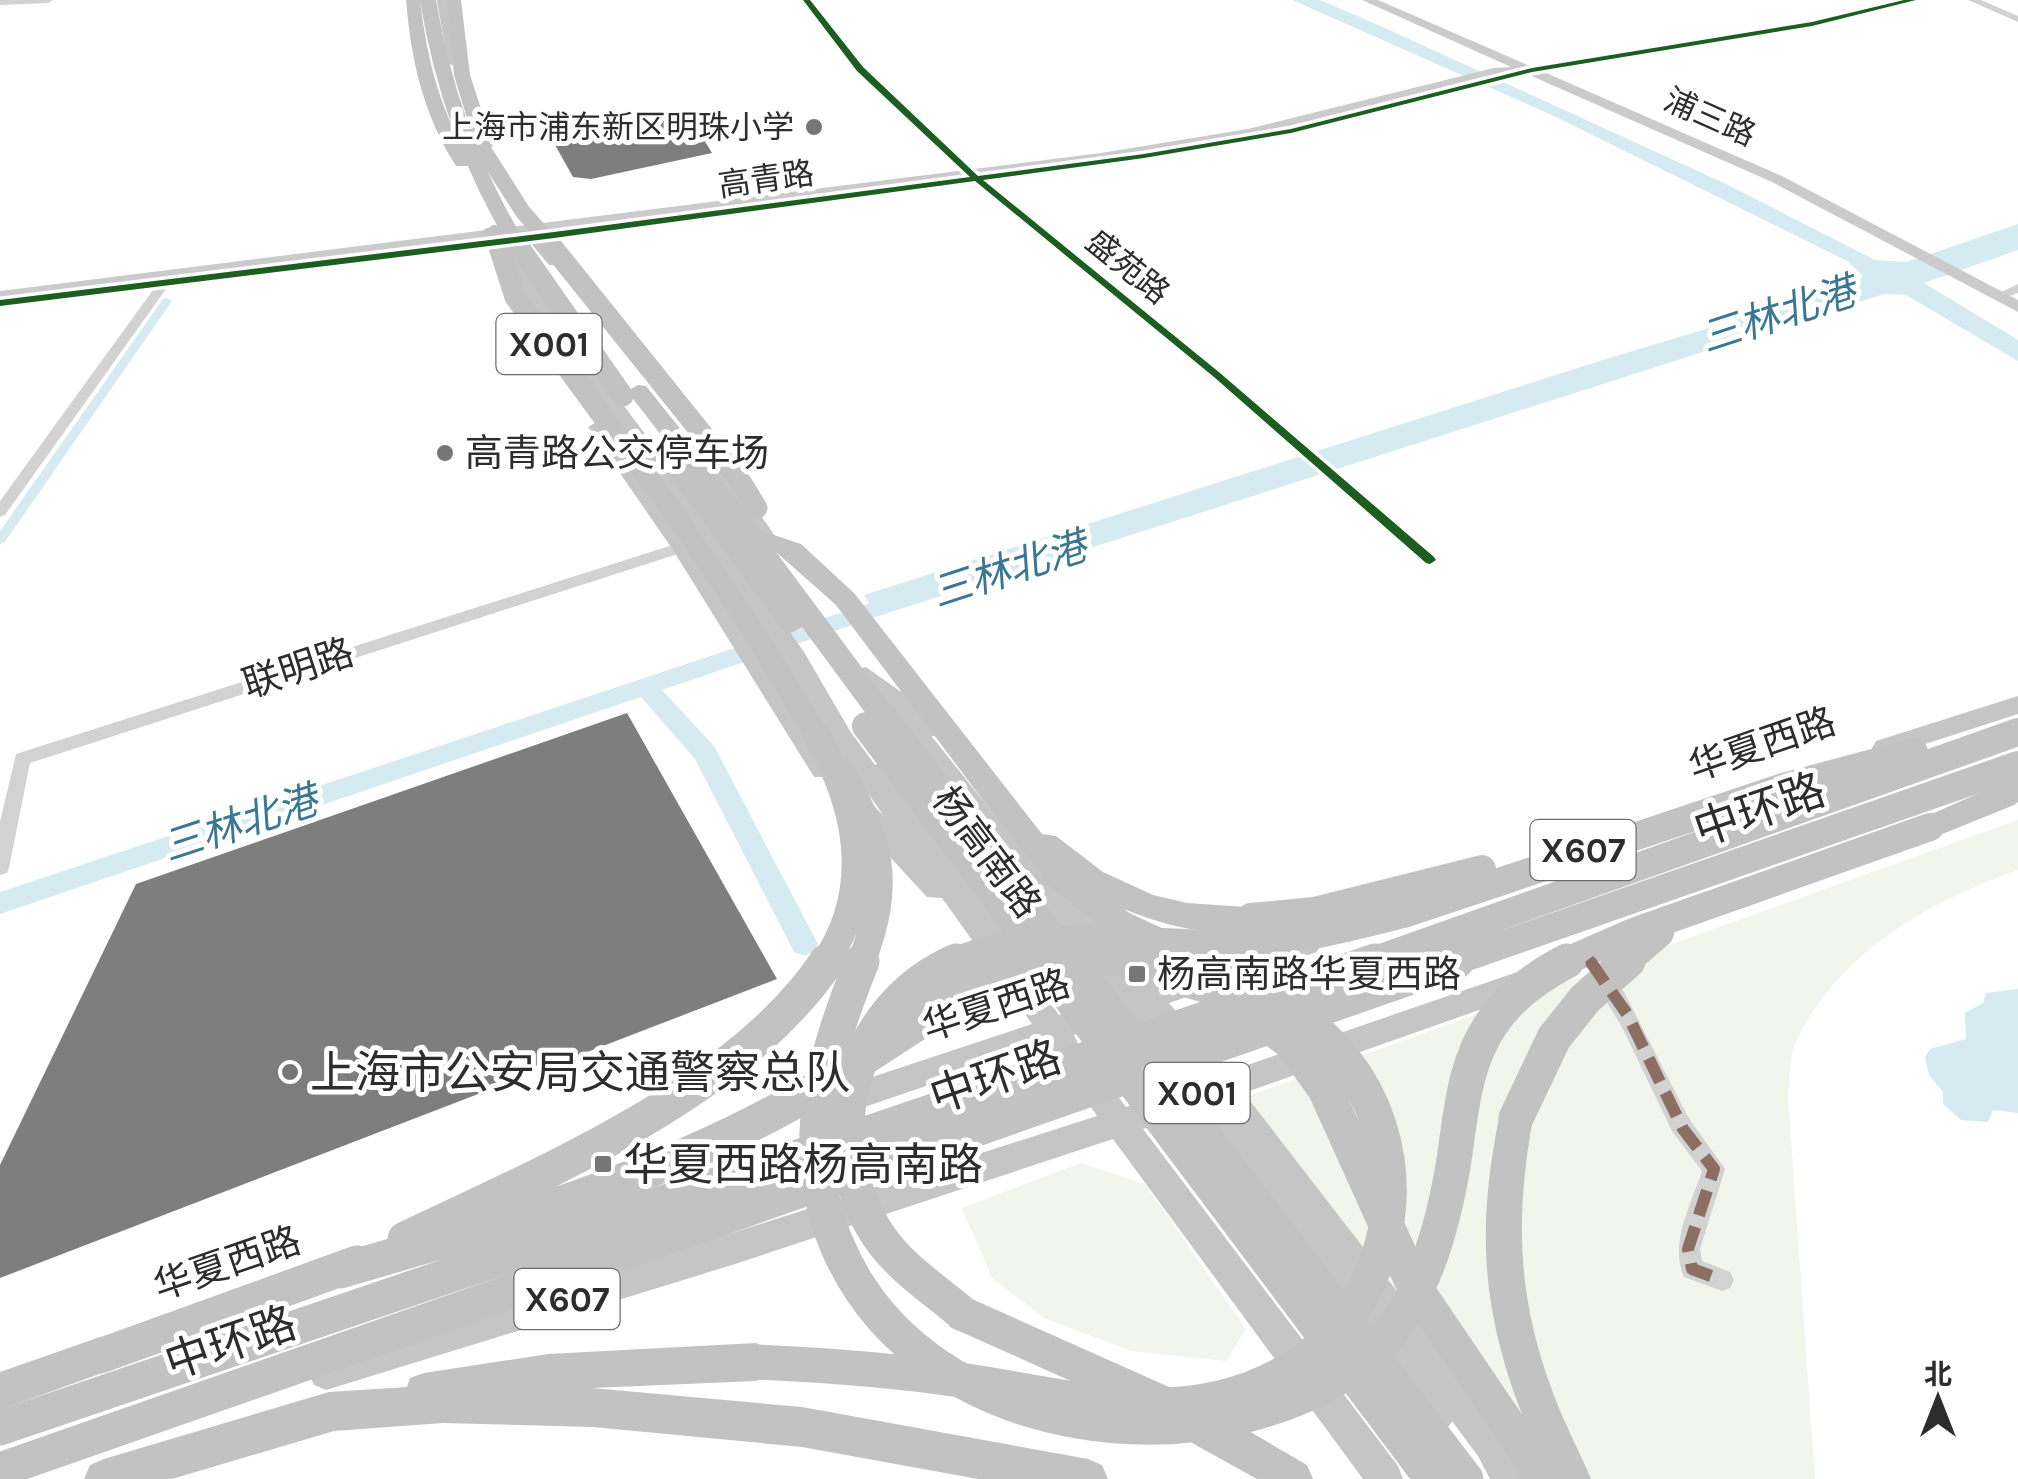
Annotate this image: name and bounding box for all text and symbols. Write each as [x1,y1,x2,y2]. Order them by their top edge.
street label: 浦三路 [1658,81,1761,154]
place label: 上海市浦东新区明珠小学 [442,109,794,146]
marker: 上海市浦东新区明珠小学 [803,116,825,138]
street label: 高青路 [716,154,816,204]
street label: 盛苑路 [1079,223,1177,312]
water label: 三林北港 [1695,266,1866,362]
road number: X001 [496,314,602,374]
place label: 高青路公交停车场 [465,431,769,476]
marker: 高青路公交停车场 [434,442,456,464]
water label: 三林北港 [926,521,1097,617]
street label: 联明路 [237,629,359,707]
street label: 华夏西路 [1683,698,1841,790]
street label: 中环路 [1687,763,1832,857]
water label: 三林北港 [157,775,328,871]
street label: 杨高南路 [923,778,1050,927]
road number: X607 [1530,820,1636,880]
place label: 杨高南路华夏西路 [1157,952,1461,997]
street label: 华夏西路 [917,961,1075,1050]
marker: 杨高南路华夏西路 [1126,963,1148,985]
street label: 中环路 [923,1030,1068,1124]
place label: 上海市公安局交通警察总队 [310,1047,850,1099]
marker: 上海市公安局交通警察总队 [279,1061,301,1083]
road number: X001 [1144,1063,1250,1123]
place label: 华夏西路杨高南路 [623,1139,983,1191]
marker: 华夏西路杨高南路 [592,1153,614,1175]
street label: 华夏西路 [148,1217,306,1309]
road number: X607 [514,1269,620,1329]
street label: 中环路 [158,1296,303,1390]
north arrow [1888,1349,1988,1449]
text: 北 [1924,1358,1952,1391]

